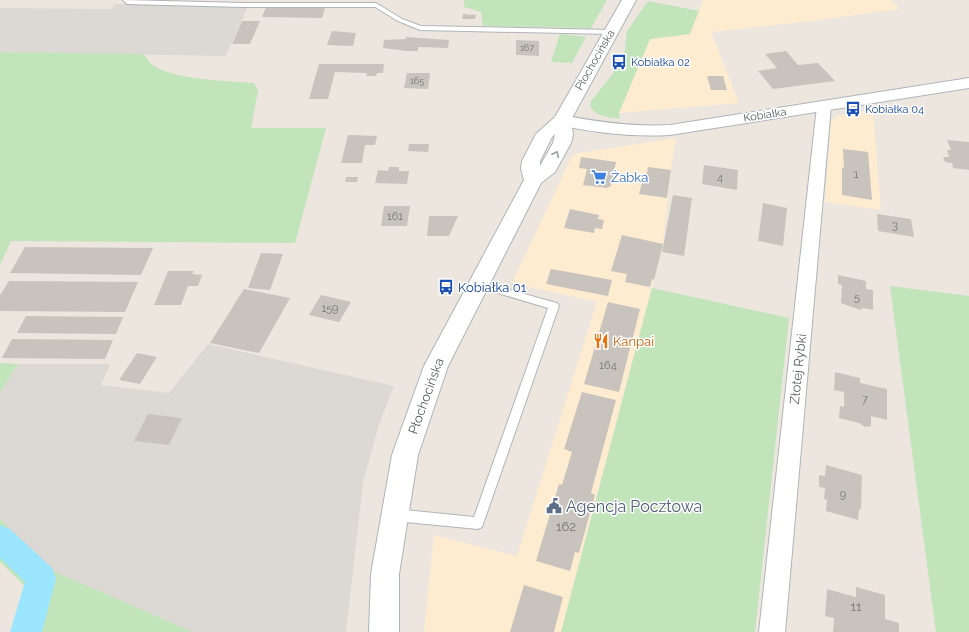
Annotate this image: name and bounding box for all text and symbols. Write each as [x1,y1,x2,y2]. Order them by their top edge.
street label: Płochocińska [572,27,618,93]
house number: 167 [520,43,534,53]
bus stop icon: Kobiałka 02 [610,53,628,71]
place label: Kobiałka 02 [631,56,690,69]
house number: 165 [410,76,424,86]
bus stop icon: Kobiałka 04 [844,100,862,118]
place label: Kobiałka 04 [865,103,924,116]
street label: Kobiałka [743,105,787,125]
one-way arrow [551,151,559,159]
supermarket icon: Żabka [590,168,608,186]
house number: 1 [854,168,859,181]
place label: Żabka [611,169,648,185]
house number: 4 [717,171,723,184]
house number: 161 [387,210,403,223]
house number: 3 [892,219,898,232]
bus stop icon: Kobiałka 01 [437,278,455,296]
place label: Kobiałka 01 [458,280,527,295]
house number: 5 [854,291,860,304]
house number: 159 [321,302,339,315]
restaurant icon: Kanpai [592,332,610,350]
street label: Złotej Rybki [787,333,809,405]
place label: Kanpai [613,334,654,349]
street label: Płochocińska [405,356,447,436]
house number: 164 [599,359,617,372]
house number: 7 [862,393,868,406]
house number: 9 [840,488,846,501]
public building icon: Agencja Pocztowa [545,497,563,515]
place label: Agencja Pocztowa [566,497,702,516]
house number: 162 [556,519,576,534]
house number: 11 [850,599,862,614]

